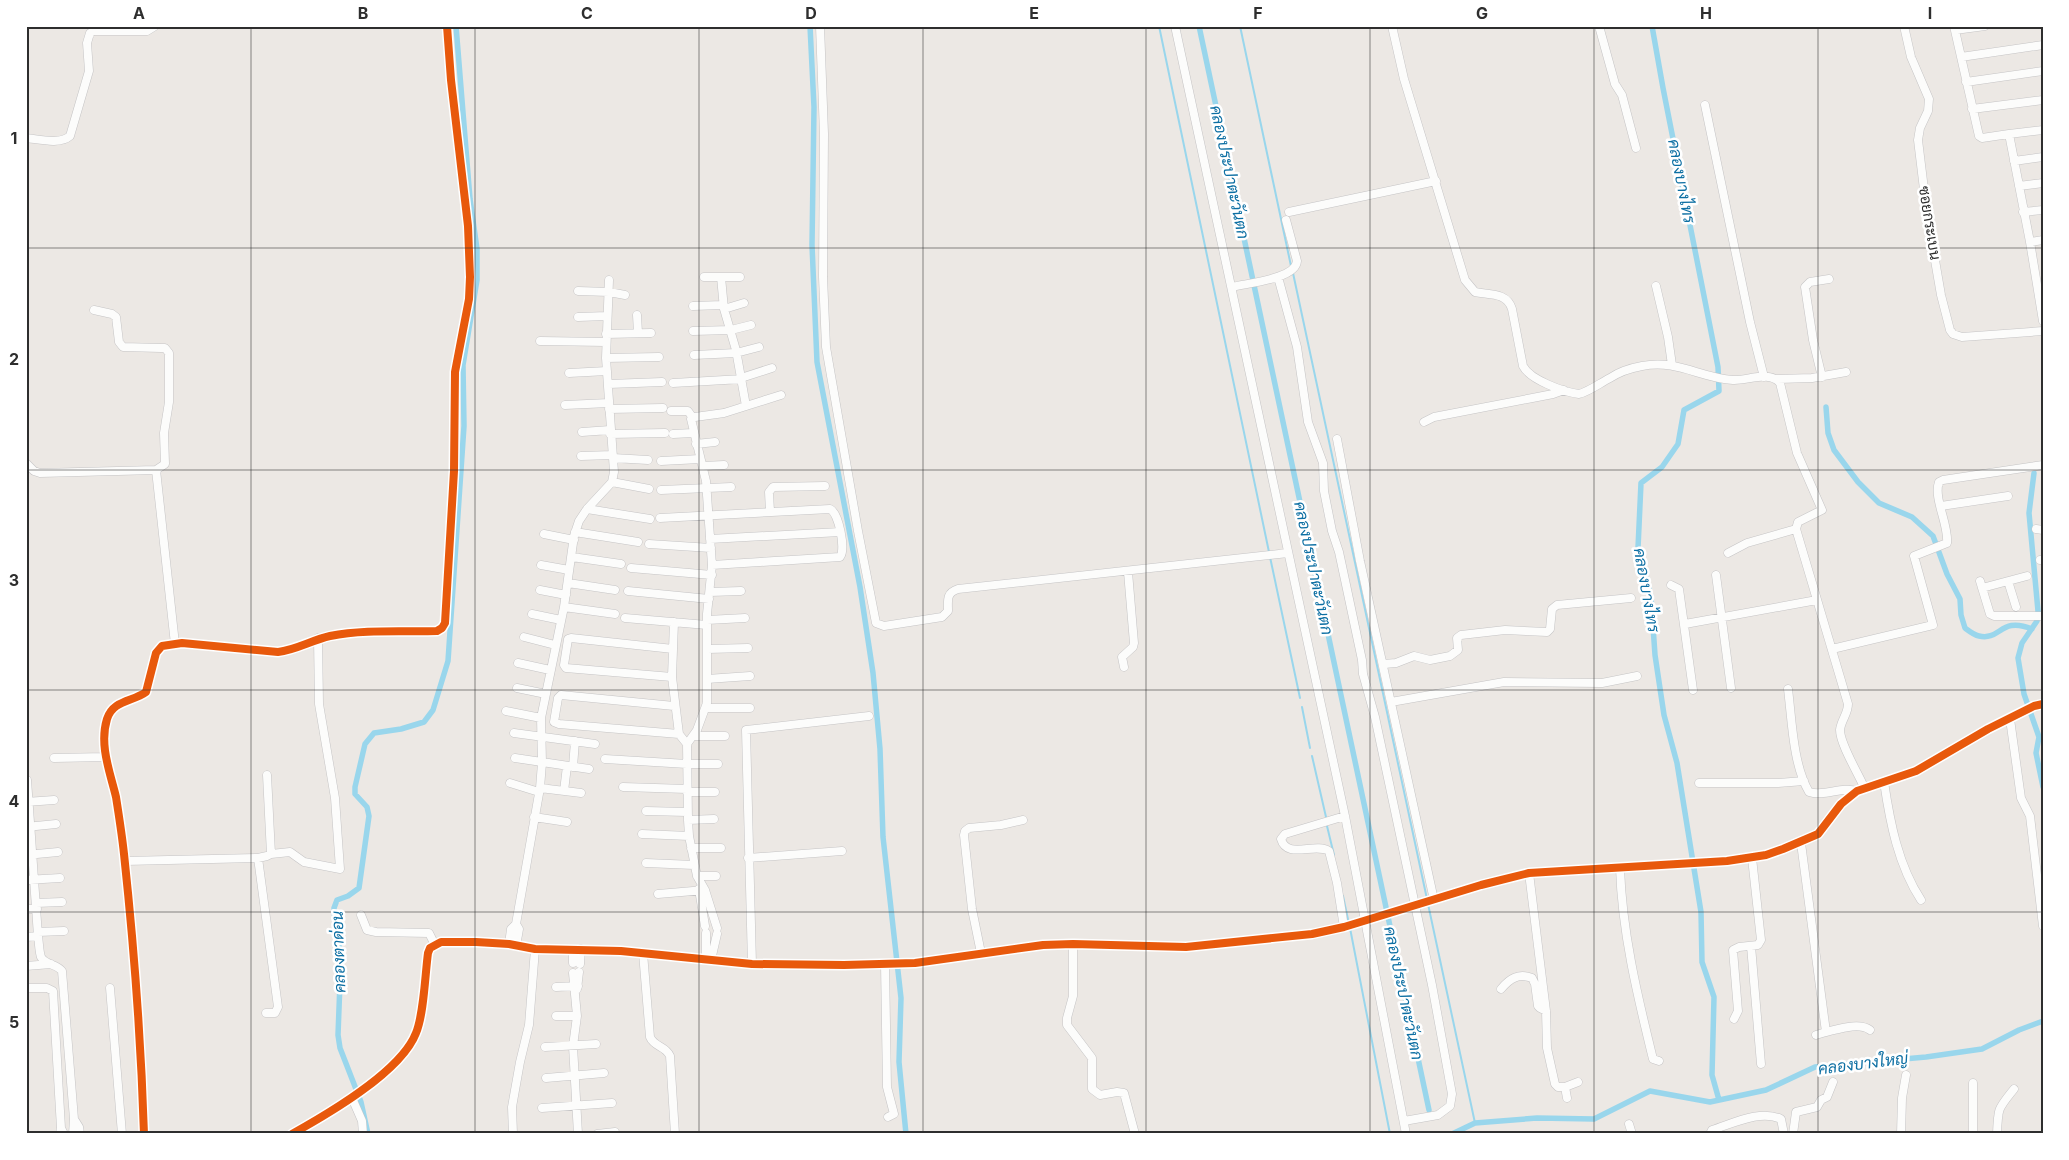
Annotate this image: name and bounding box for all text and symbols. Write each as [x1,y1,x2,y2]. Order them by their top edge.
text: A [133,3,145,23]
text: B [358,3,368,23]
text: C [581,3,593,23]
text: D [805,3,817,23]
text: E [1029,3,1039,23]
text: F [1253,3,1263,23]
text: G [1476,3,1488,23]
text: H [1700,3,1712,23]
text: I [1928,3,1932,23]
water label: คลองประปาตะวันตก [1206,103,1254,241]
text: 1 [11,128,17,148]
water label: คลองบางไทร [1664,137,1701,226]
street label: ซอยกระเบน [1915,185,1945,261]
text: 2 [9,349,19,369]
water label: คลองประปาตะวันตก [1290,499,1338,637]
water label: คลองบางไทร [1630,546,1665,635]
text: 3 [9,570,19,590]
text: 4 [9,791,20,811]
water label: คลองตาด่อน [327,911,349,993]
water label: คลองประปาตะวันตก [1380,924,1428,1062]
text: 5 [9,1012,19,1032]
water label: คลองบางใหญ่ [1817,1046,1910,1078]

